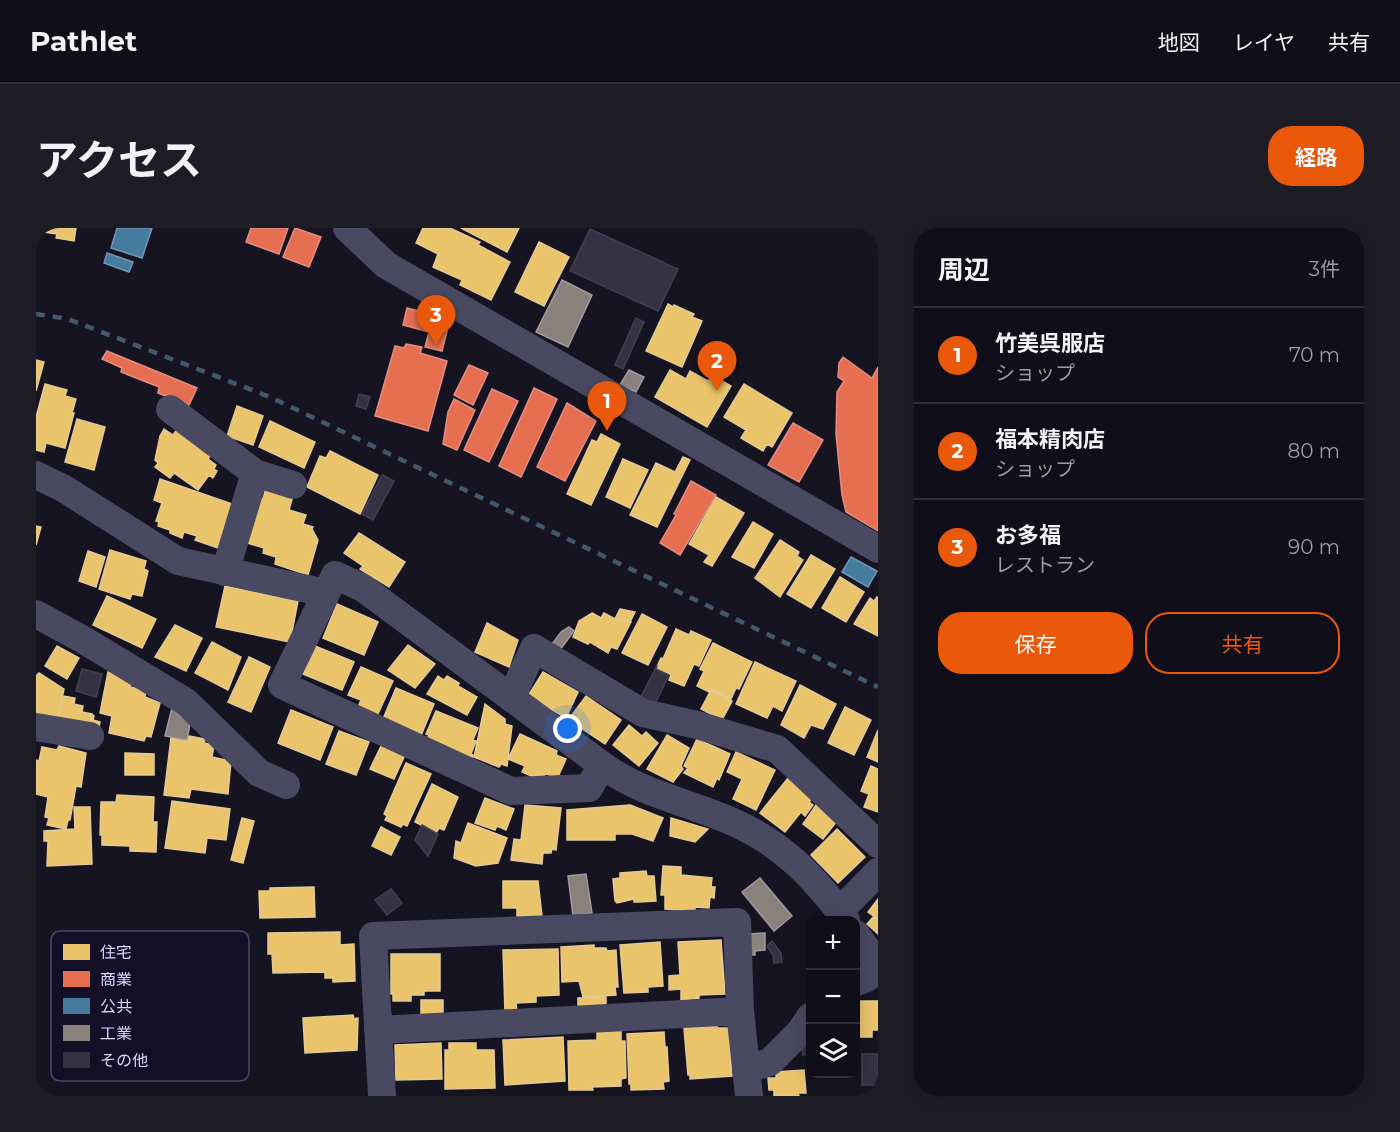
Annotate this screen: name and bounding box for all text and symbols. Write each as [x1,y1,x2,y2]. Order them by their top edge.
text: Pathlet [30,24,137,58]
text: 地図 [1158,30,1200,55]
text: レイヤ [1233,30,1295,55]
text: 共有 [1328,30,1370,55]
button: 経路 [1268,126,1364,186]
text: アクセス [36,134,202,186]
text: 周辺 [938,254,990,286]
text: 3件 [1309,257,1340,281]
pin: 3 [416,296,456,345]
text: 竹美呉服店 [995,330,1105,357]
pin: 2 [698,342,736,391]
text: 1 [954,343,961,367]
text: 70 m [1289,343,1340,367]
text: ショップ [995,361,1075,385]
pin: 1 [588,382,626,431]
text: 福本精肉店 [995,426,1105,453]
text: 2 [952,439,963,463]
text: 80 m [1288,439,1340,463]
text: ショップ [995,457,1075,481]
text: お多福 [995,522,1061,549]
text: 3 [952,535,963,559]
text: 90 m [1288,535,1340,559]
text: レストラン [995,553,1095,577]
button: 保存 [938,612,1133,674]
button: 共有 [1145,612,1340,674]
your location [553,714,582,743]
map controls [806,916,860,1078]
button: + [806,916,860,970]
legend [51,931,249,1081]
text: 住宅 [100,943,132,962]
text: 商業 [100,970,132,989]
button: − [806,970,860,1024]
text: 公共 [100,997,132,1016]
text: 工業 [100,1024,132,1043]
button: layers [806,1024,860,1078]
text: その他 [100,1051,148,1070]

